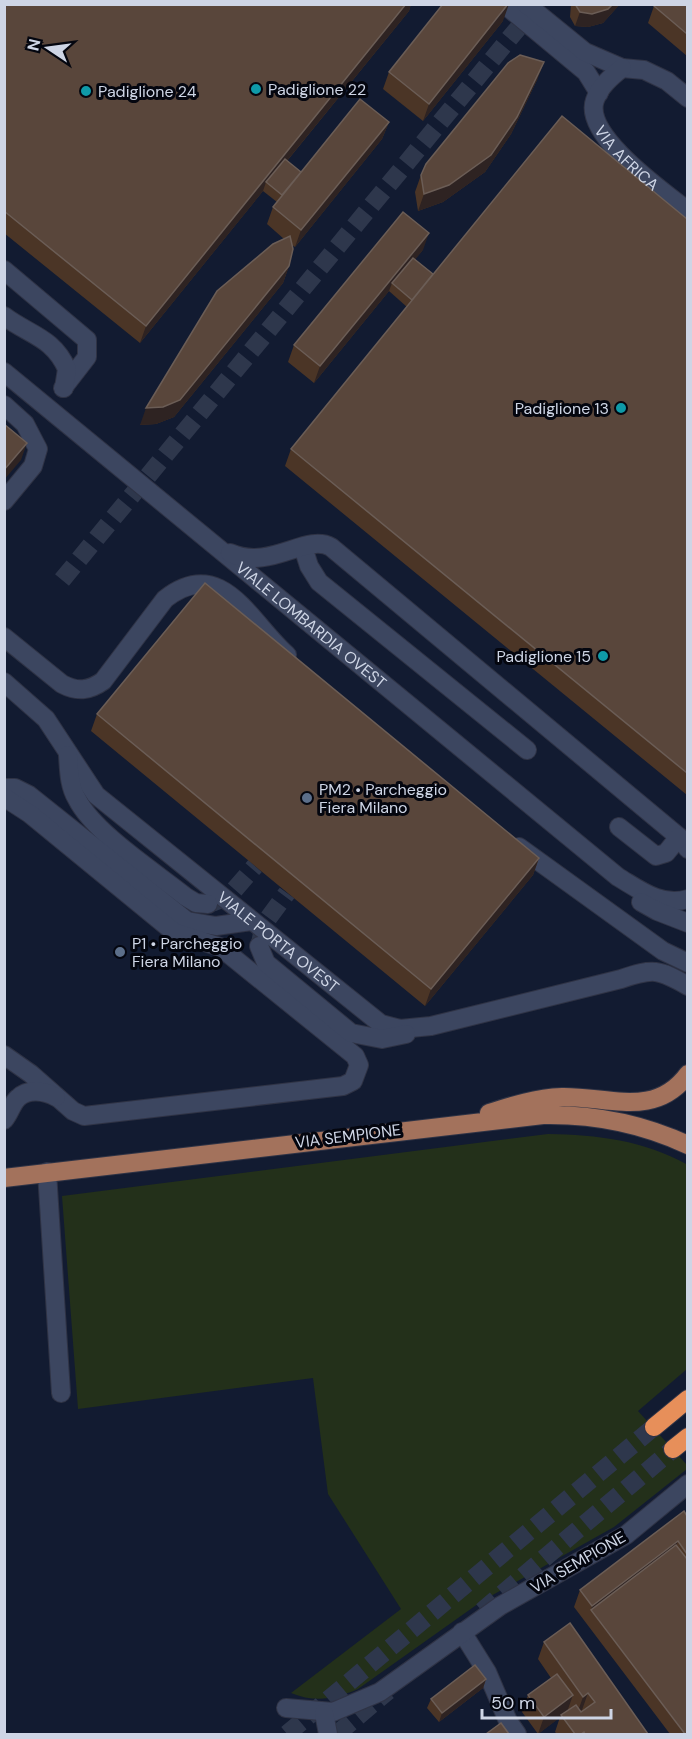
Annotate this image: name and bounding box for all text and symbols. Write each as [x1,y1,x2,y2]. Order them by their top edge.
north arrow [18,18,78,78]
text: N [22,37,45,53]
place label: Padiglione 22 [268,79,366,100]
place label: Padiglione 24 [98,81,197,102]
marker: Padiglione 22 [249,82,263,96]
marker: Padiglione 24 [79,84,93,98]
street label: VIA AFRICA [590,121,664,195]
place label: Padiglione 13 [515,398,609,419]
marker: Padiglione 13 [614,401,628,415]
street label: VIALE LOMBARDIA OVEST [232,557,391,693]
place label: Padiglione 15 [496,646,591,667]
marker: Padiglione 15 [596,649,610,663]
place label: PM2 • Parcheggio Fiera Milano [319,779,447,818]
marker: PM2 • Parcheggio Fiera Milano [300,791,314,805]
street label: VIALE PORTA OVEST [213,886,344,997]
place label: P1 • Parcheggio Fiera Milano [132,933,242,972]
marker: P1 • Parcheggio Fiera Milano [113,945,127,959]
street label: VIA SEMPIONE [294,1119,402,1153]
street label: VIA SEMPIONE [527,1526,629,1598]
scale bar [482,1682,611,1720]
text: 50 m [491,1691,535,1715]

